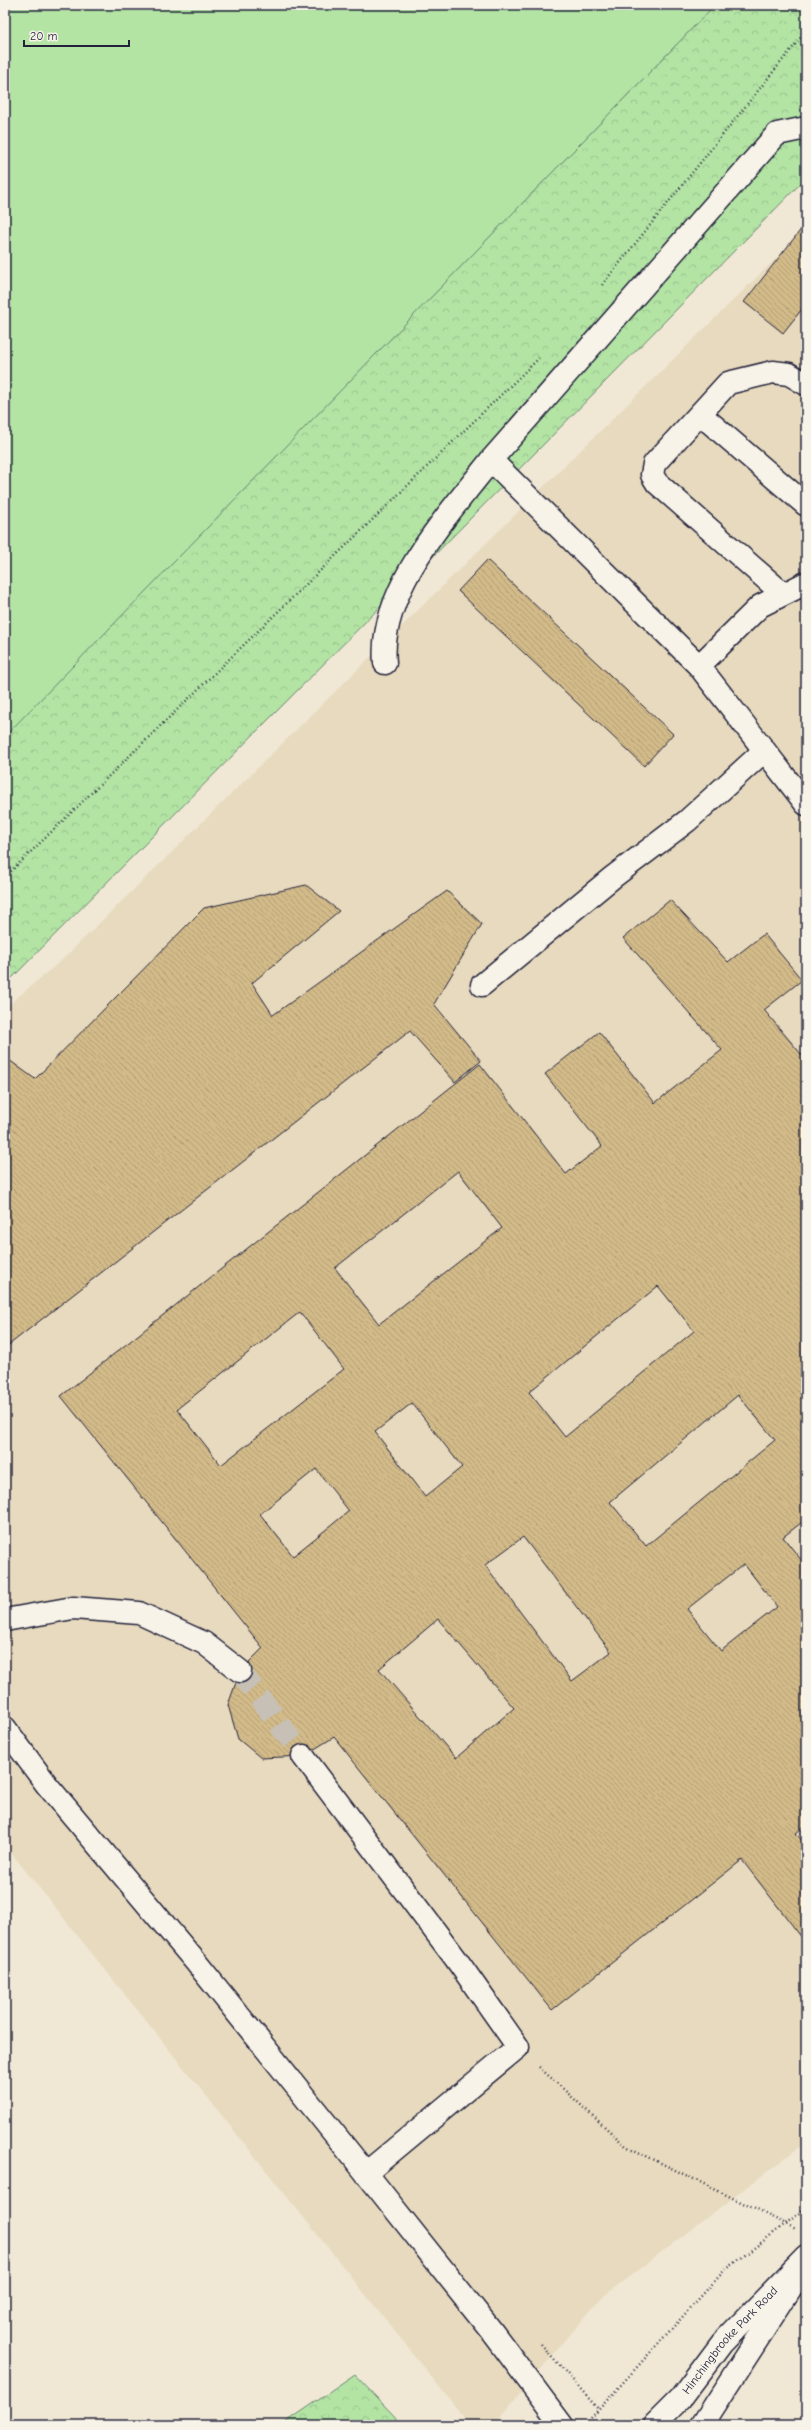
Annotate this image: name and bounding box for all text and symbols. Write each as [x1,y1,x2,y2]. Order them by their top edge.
scale bar [24,22,129,48]
text: 20 m [30,29,58,43]
street label: Hinchingbrooke Park Road [679,2283,780,2397]

